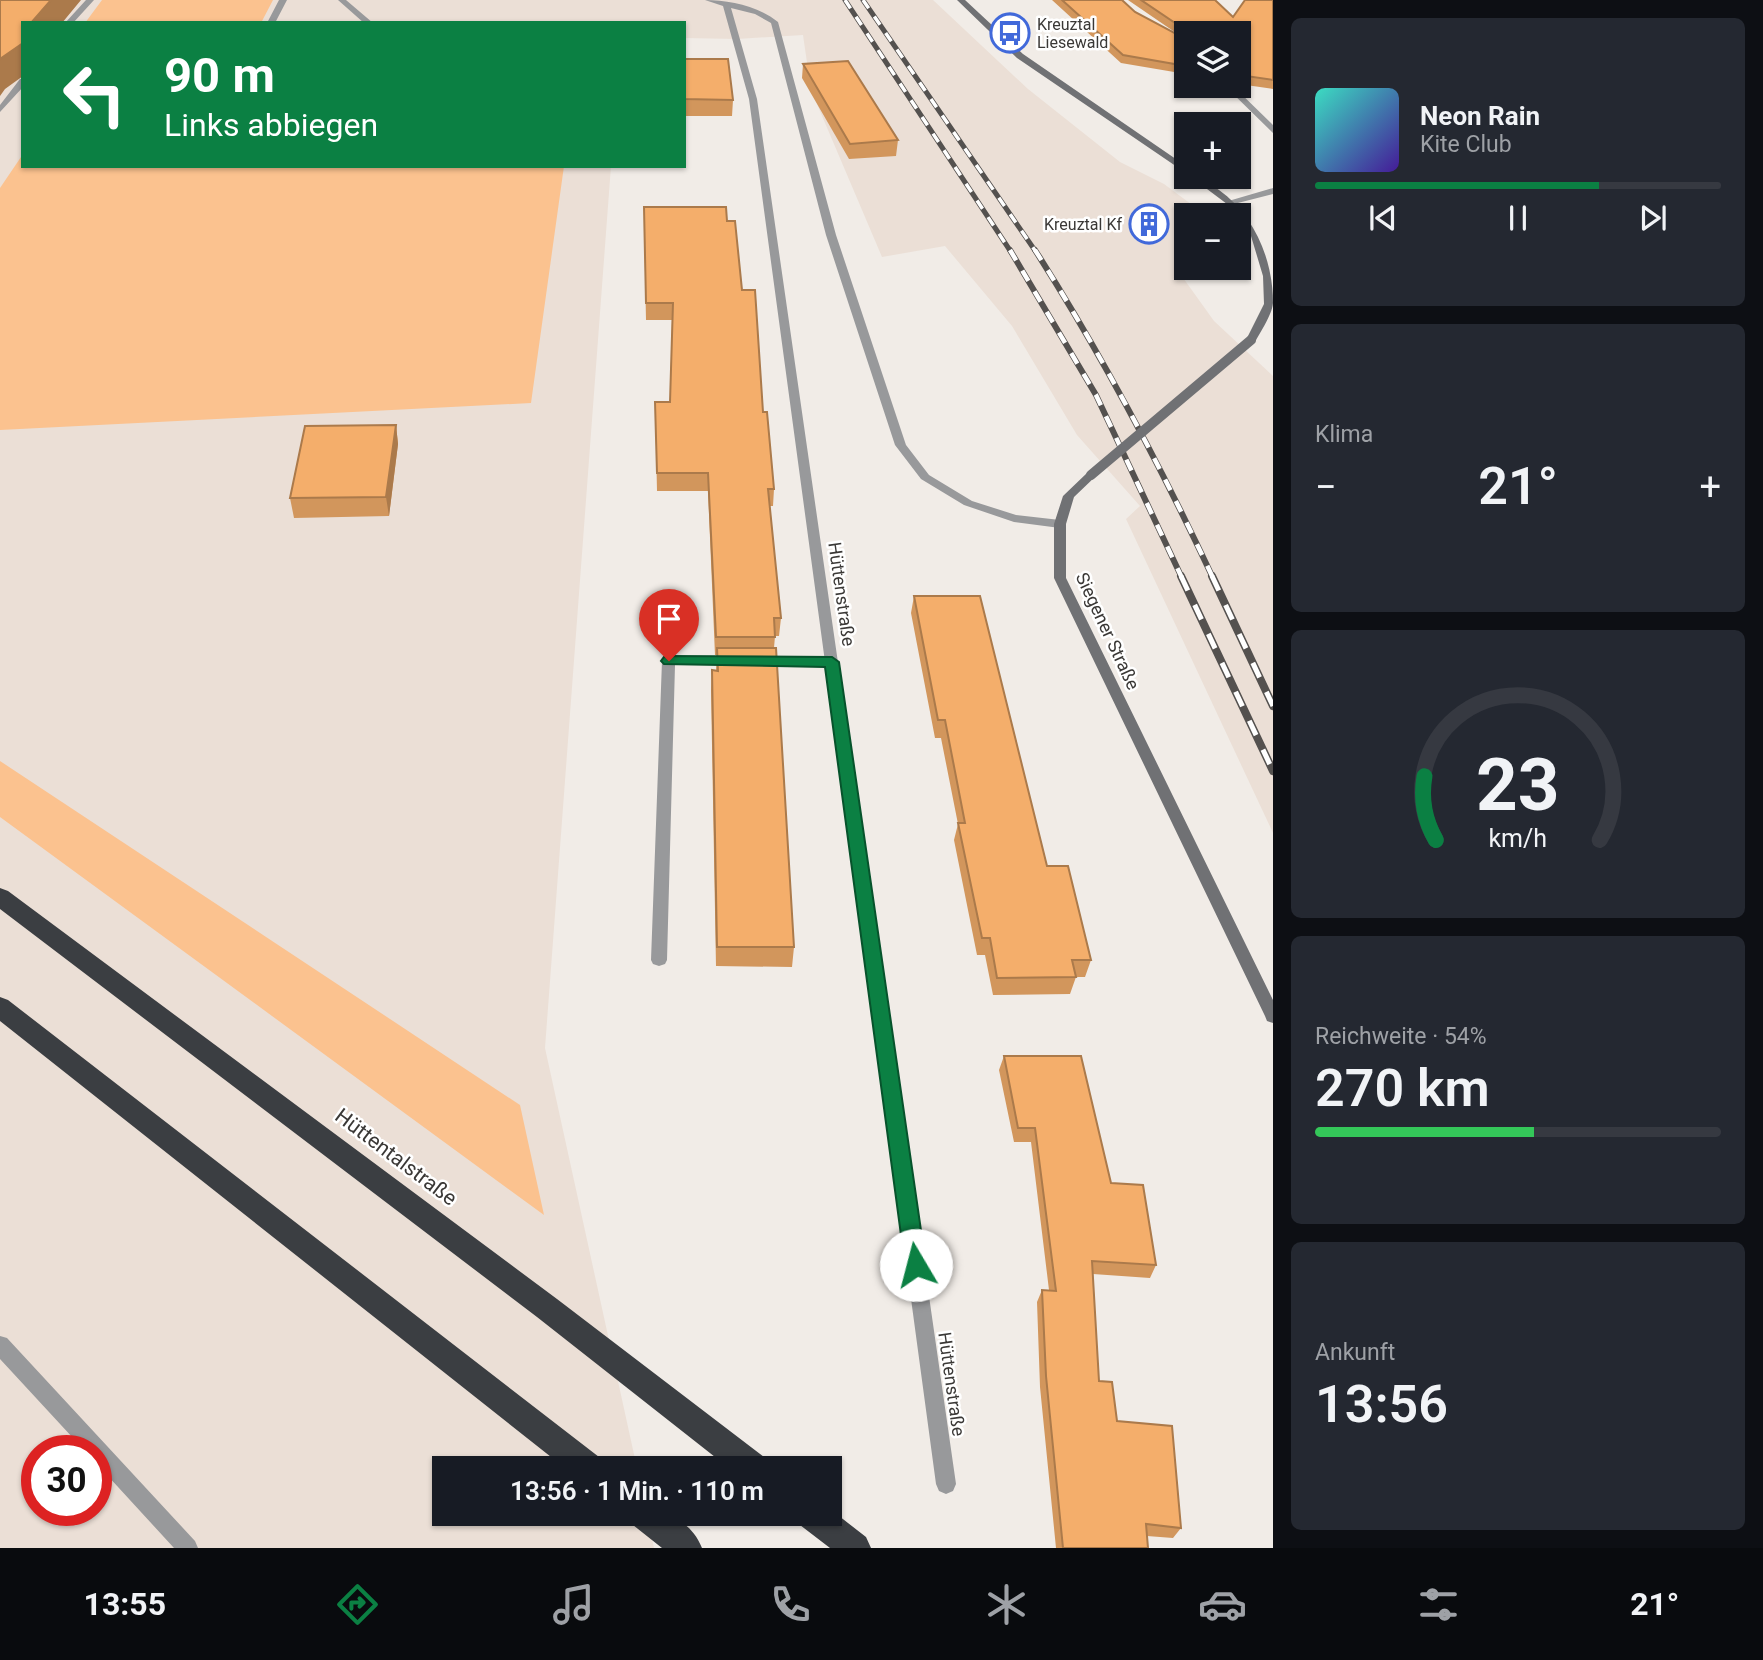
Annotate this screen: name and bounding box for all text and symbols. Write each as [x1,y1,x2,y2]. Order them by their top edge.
bus stop icon: Kreuztal Liesewald [989,12,1031,54]
place label: Kreuztal Liesewald [1037,15,1108,52]
map controls [1174,21,1251,280]
button: layers [1174,21,1251,98]
text: 90 m [164,47,275,104]
icon: left [49,49,140,140]
text: Neon Rain [1420,101,1540,131]
text: Links abbiegen [164,106,378,144]
button: + [1174,112,1251,189]
text: Kite Club [1420,131,1512,158]
icon: previous [1364,199,1402,237]
icon: pause [1499,199,1537,237]
icon: next [1634,199,1672,237]
building icon: Kreuztal Kf [1128,203,1170,245]
button: − [1174,203,1251,280]
place label: Kreuztal Kf [1044,215,1122,234]
text: Klima [1315,421,1373,448]
text: 21° [1478,456,1558,517]
text: − [1315,465,1337,509]
text: + [1699,465,1721,509]
street label: Hüttenstraße [824,541,860,647]
street label: Siegener Straße [1072,569,1144,693]
pin [639,589,699,661]
icon: arrive [650,600,688,638]
text: 23 [1476,742,1560,828]
text: km/h [1489,824,1547,853]
text: Reichweite · 54% [1315,1023,1487,1050]
text: 270 km [1315,1058,1490,1119]
street label: Hüttentalstraße [331,1104,461,1210]
position arrow [879,1228,953,1302]
street label: Hüttenstraße [934,1331,970,1437]
text: Ankunft [1315,1339,1395,1366]
text: 13:56 [1315,1374,1448,1435]
speed limit sign: 30 [21,1435,112,1526]
text: 13:56 · 1 Min. · 110 m [510,1476,764,1506]
icon: directions [333,1580,382,1629]
icon: music [549,1580,598,1629]
icon: phone [766,1580,815,1629]
icon: climate [982,1580,1031,1629]
icon: car [1198,1580,1247,1629]
icon: filters [1414,1580,1463,1629]
text: 13:55 [84,1585,166,1623]
text: 21° [1630,1585,1679,1623]

